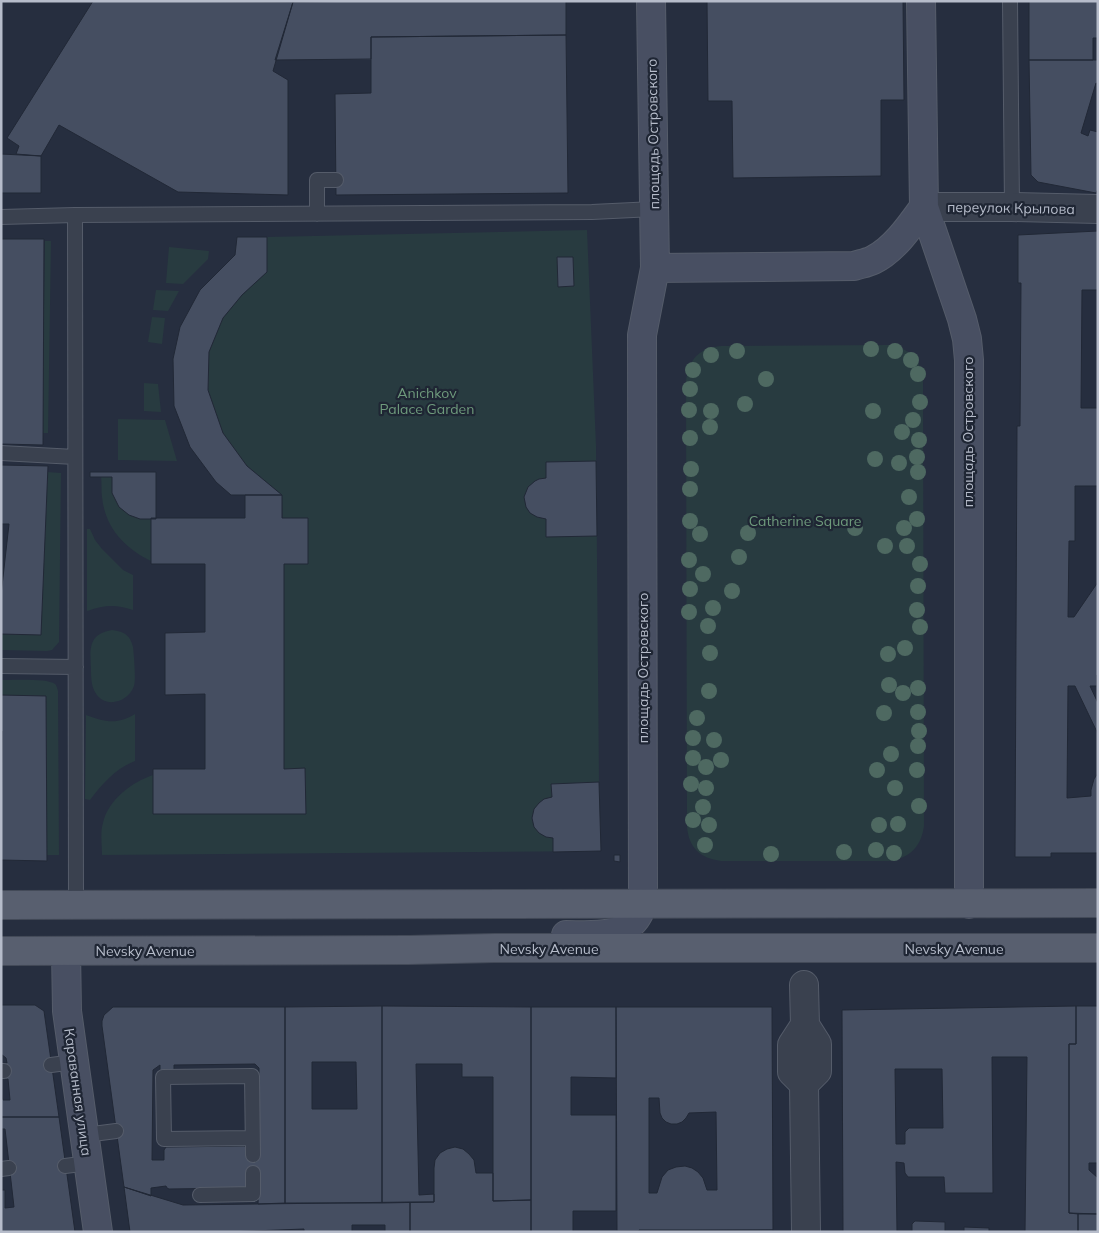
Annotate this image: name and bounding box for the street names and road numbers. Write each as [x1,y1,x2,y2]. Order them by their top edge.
street label: площадь Островского [643,58,663,210]
street label: переулок Крылова [947,198,1075,218]
street label: площадь Островского [959,357,977,507]
street label: площадь Островского [634,593,652,743]
street label: Nevsky Avenue [499,940,599,958]
street label: Nevsky Avenue [904,940,1004,958]
street label: Nevsky Avenue [95,942,195,960]
street label: Караванная улица [60,1027,96,1157]

